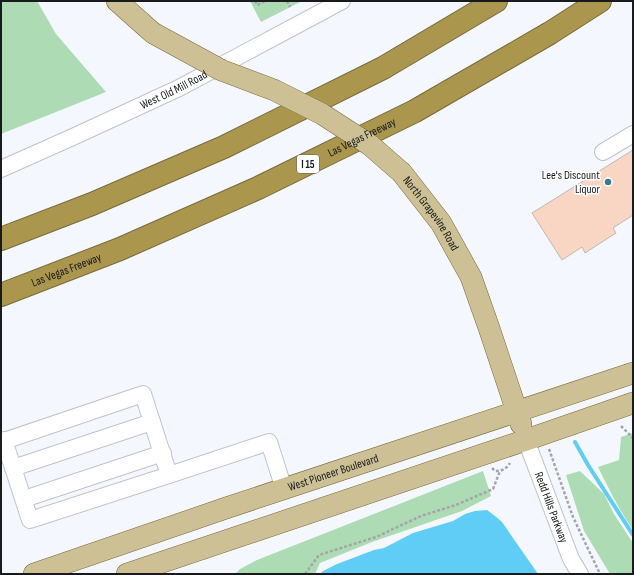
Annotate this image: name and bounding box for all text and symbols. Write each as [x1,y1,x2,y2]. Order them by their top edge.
street label: West Old Mill Road [138,67,210,113]
street label: Las Vegas Freeway [325,114,399,161]
road number: I 15 [297,155,319,173]
place label: Lee's Discount Liquor [542,168,601,197]
street label: North Grapevine Road [399,173,462,254]
marker: Lee's Discount Liquor [603,177,613,187]
street label: Las Vegas Freeway [29,250,104,291]
street label: West Pioneer Boulevard [286,451,381,495]
street label: Redd Hills Parkway [531,470,571,545]

